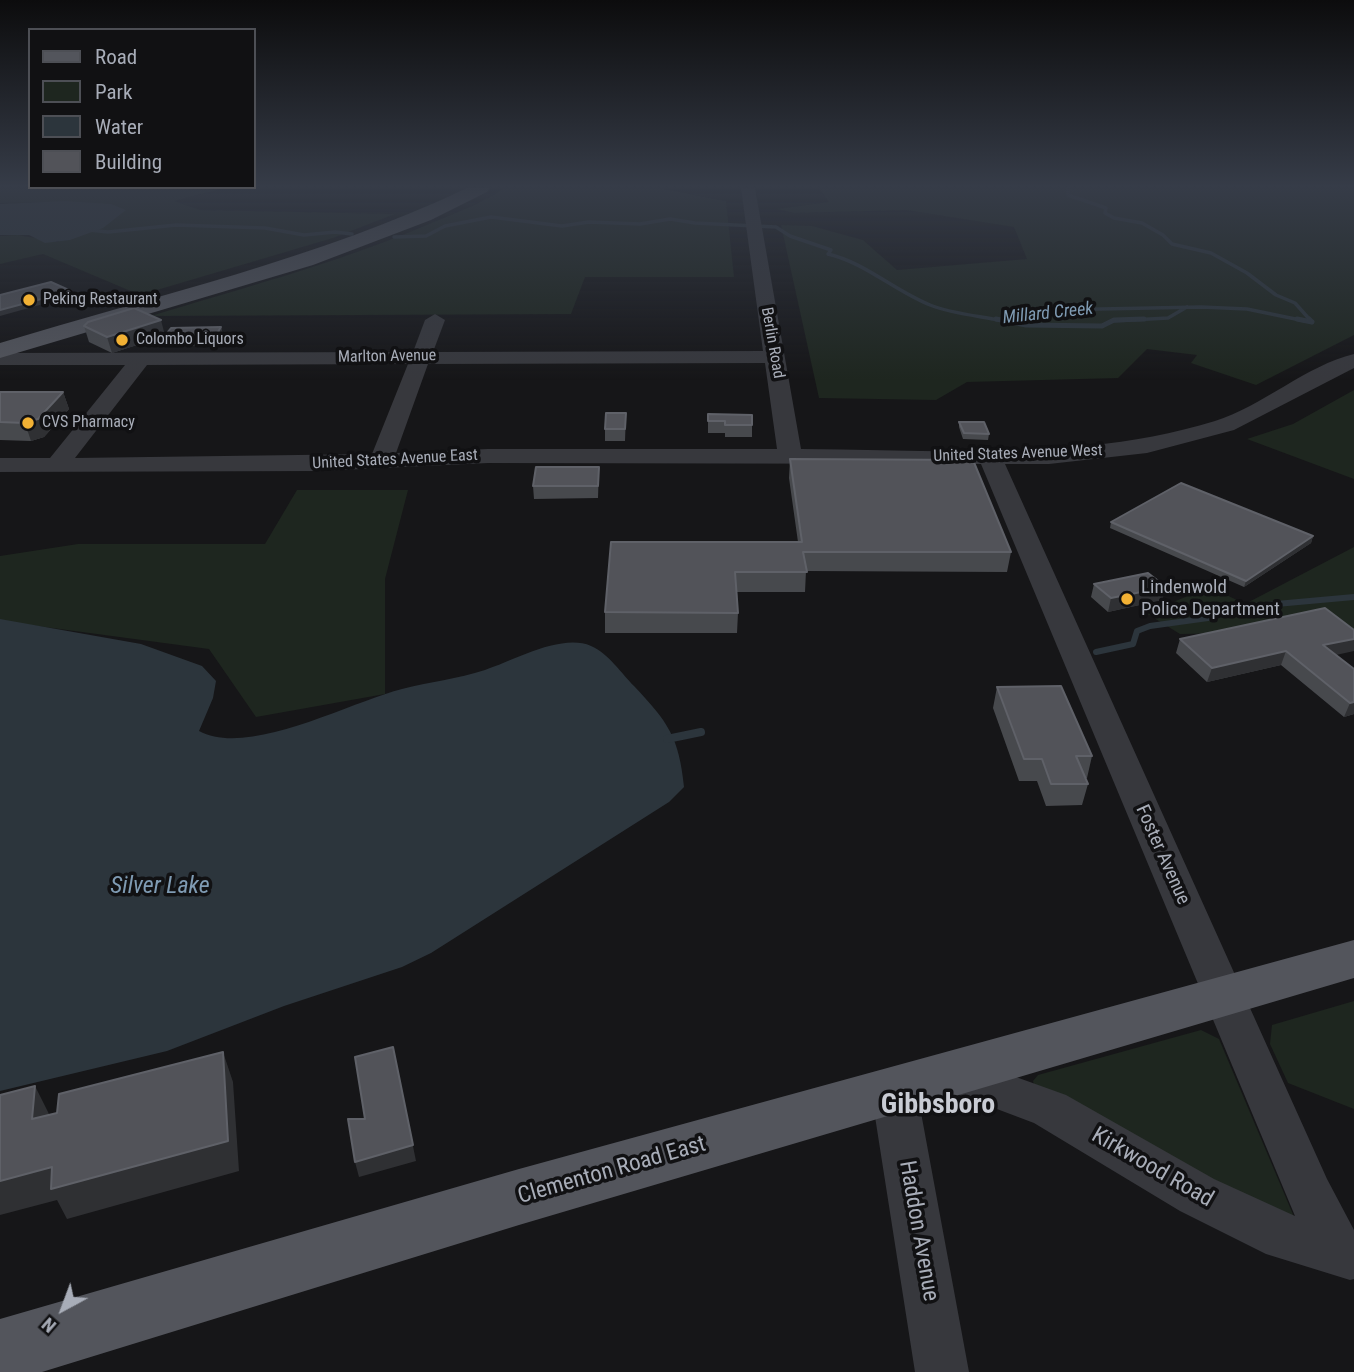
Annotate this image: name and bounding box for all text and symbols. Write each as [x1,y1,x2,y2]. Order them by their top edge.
legend [28,28,256,189]
text: Road [95,45,137,69]
text: Park [95,80,132,104]
text: Water [95,115,143,139]
text: Building [95,150,162,174]
place label: Peking Restaurant [43,290,158,310]
marker: Peking Restaurant [21,292,37,308]
water label: Millard Creek [1002,299,1094,329]
street label: Berlin Road [756,306,788,380]
place label: Colombo Liquors [136,330,244,350]
marker: Colombo Liquors [114,332,130,348]
street label: Marlton Avenue [338,347,436,367]
place label: CVS Pharmacy [42,413,135,433]
marker: CVS Pharmacy [20,415,36,431]
street label: United States Avenue West [933,441,1103,467]
street label: United States Avenue East [312,446,478,474]
place label: Lindenwold Police Department [1141,577,1280,621]
marker: Lindenwold Police Department [1119,591,1135,607]
street label: Foster Avenue [1130,802,1194,908]
water label: Silver Lake [110,873,210,901]
district label: Gibbsboro [881,1089,995,1123]
street label: Kirkwood Road [1086,1122,1218,1214]
street label: Clementon Road East [515,1131,709,1211]
street label: Haddon Avenue [892,1159,944,1303]
north arrow [28,1274,98,1344]
text: N [37,1313,61,1338]

